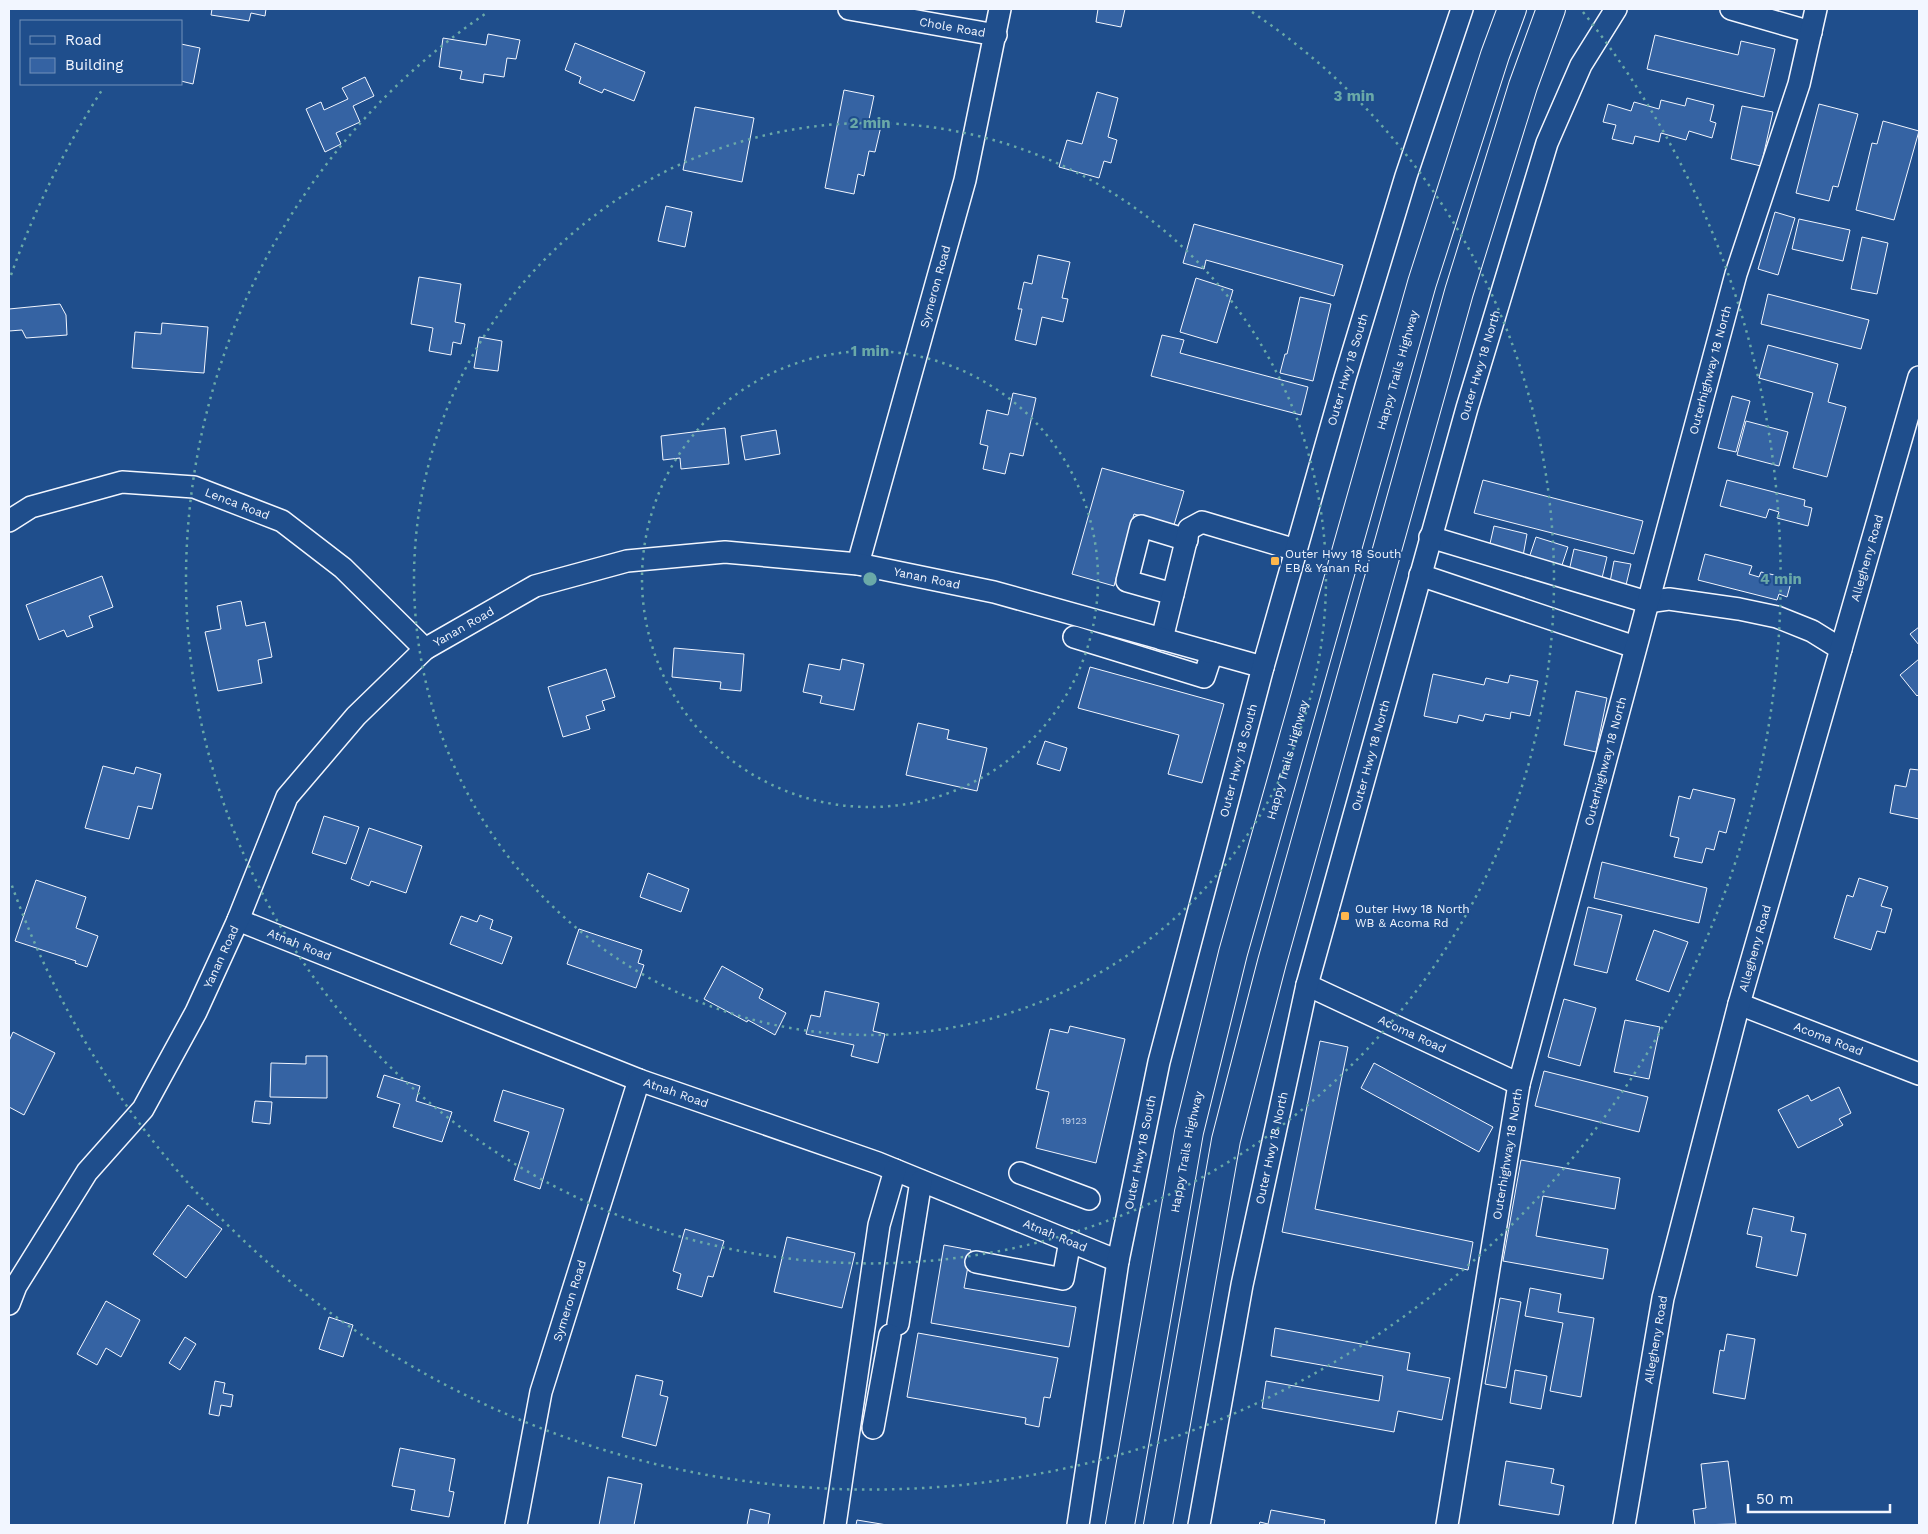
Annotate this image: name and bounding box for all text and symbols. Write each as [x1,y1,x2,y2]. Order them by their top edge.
street label: Chole Road [918,15,987,40]
legend [20,20,182,85]
text: Road [65,31,102,49]
text: Building [65,56,123,74]
text: 3 min [1334,87,1374,105]
text: 2 min [849,114,891,132]
street label: Symeron Road [917,244,953,329]
street label: Outerhighway 18 North [1686,304,1734,436]
street label: Happy Trails Highway [1374,308,1421,432]
street label: Outer Hwy 18 North [1457,308,1503,422]
street label: Outer Hwy 18 South [1325,312,1371,427]
text: 1 min [851,342,889,360]
street label: Lenca Road [203,485,272,523]
street label: Allegheny Road [1848,513,1886,603]
place label: Outer Hwy 18 South EB & Yanan Rd [1285,547,1402,575]
marker: Outer Hwy 18 South EB & Yanan Rd [1269,555,1281,567]
street label: Yanan Road [892,565,962,592]
centre of rings [861,570,879,588]
text: 4 min [1760,570,1802,588]
street label: Yanan Road [431,604,496,650]
street label: Outerhighway 18 North [1582,695,1629,827]
street label: Happy Trails Highway [1264,698,1311,821]
street label: Outer Hwy 18 North [1349,698,1393,813]
street label: Outer Hwy 18 South [1217,702,1260,819]
place label: Outer Hwy 18 North WB & Acoma Rd [1355,902,1470,930]
street label: Allegheny Road [1736,903,1774,993]
marker: Outer Hwy 18 North WB & Acoma Rd [1339,910,1351,922]
street label: Yanan Road [201,923,242,991]
street label: Atnah Road [265,925,333,963]
street label: Acoma Road [1376,1012,1448,1056]
street label: Acoma Road [1792,1019,1865,1059]
street label: Atnah Road [642,1075,710,1111]
street label: Outerhighway 18 North [1490,1087,1525,1221]
street label: Happy Trails Highway [1168,1089,1206,1214]
street label: Outer Hwy 18 North [1253,1090,1291,1206]
street label: Outer Hwy 18 South [1122,1094,1159,1211]
house number: 19123 [1061,1115,1087,1126]
street label: Atnah Road [1021,1216,1089,1255]
street label: Symeron Road [550,1258,589,1343]
street label: Allegheny Road [1641,1294,1670,1385]
scale bar [1748,1482,1890,1514]
text: 50 m [1756,1490,1793,1508]

